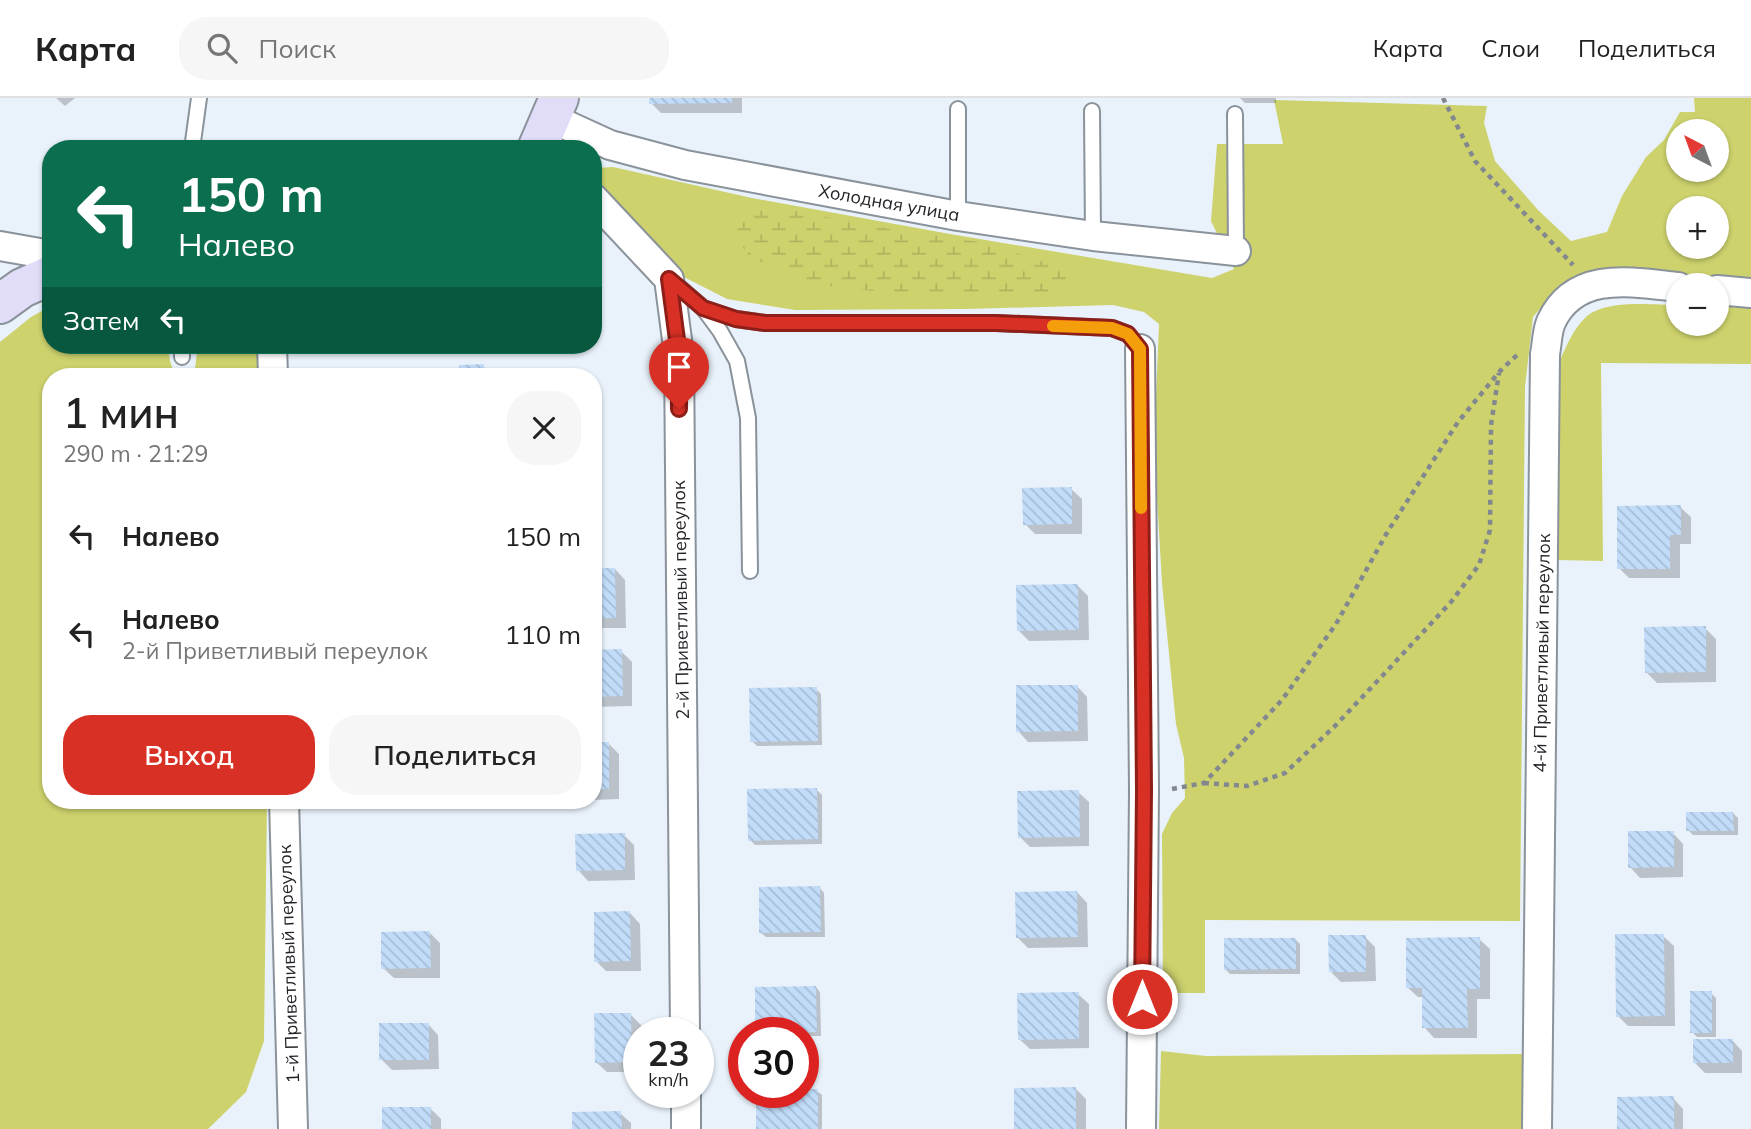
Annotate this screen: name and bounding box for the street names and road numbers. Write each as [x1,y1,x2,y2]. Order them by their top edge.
street label: Холодная улица [817,179,961,226]
street label: 2-й Приветливый переулок [667,480,694,720]
street label: 4-й Приветливый переулок [1528,533,1555,773]
street label: 1-й Приветливый переулок [273,844,304,1084]

